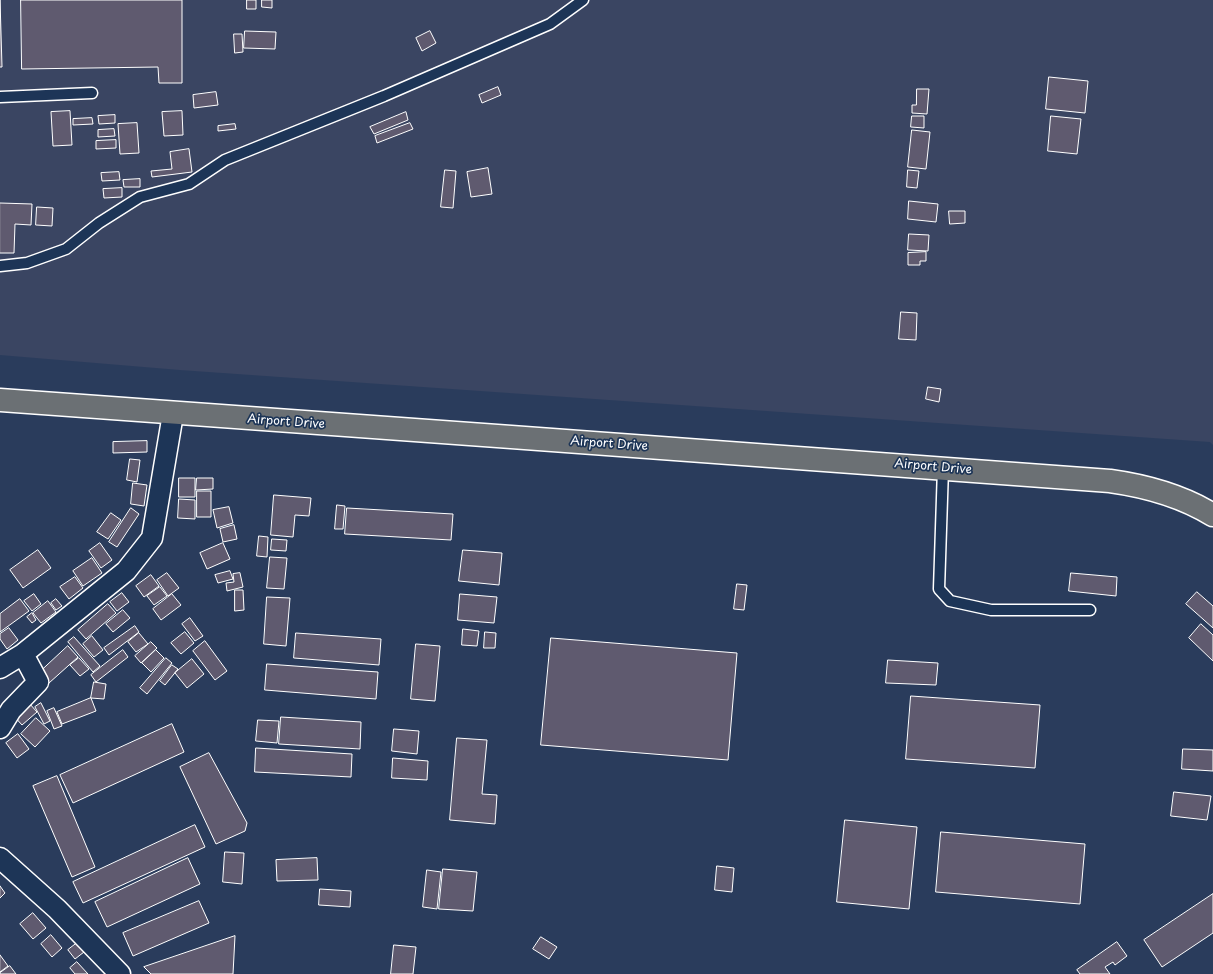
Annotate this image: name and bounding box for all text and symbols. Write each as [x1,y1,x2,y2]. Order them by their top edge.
street label: Airport Drive [247,412,325,432]
street label: Airport Drive [570,434,648,454]
street label: Airport Drive [894,456,972,478]

